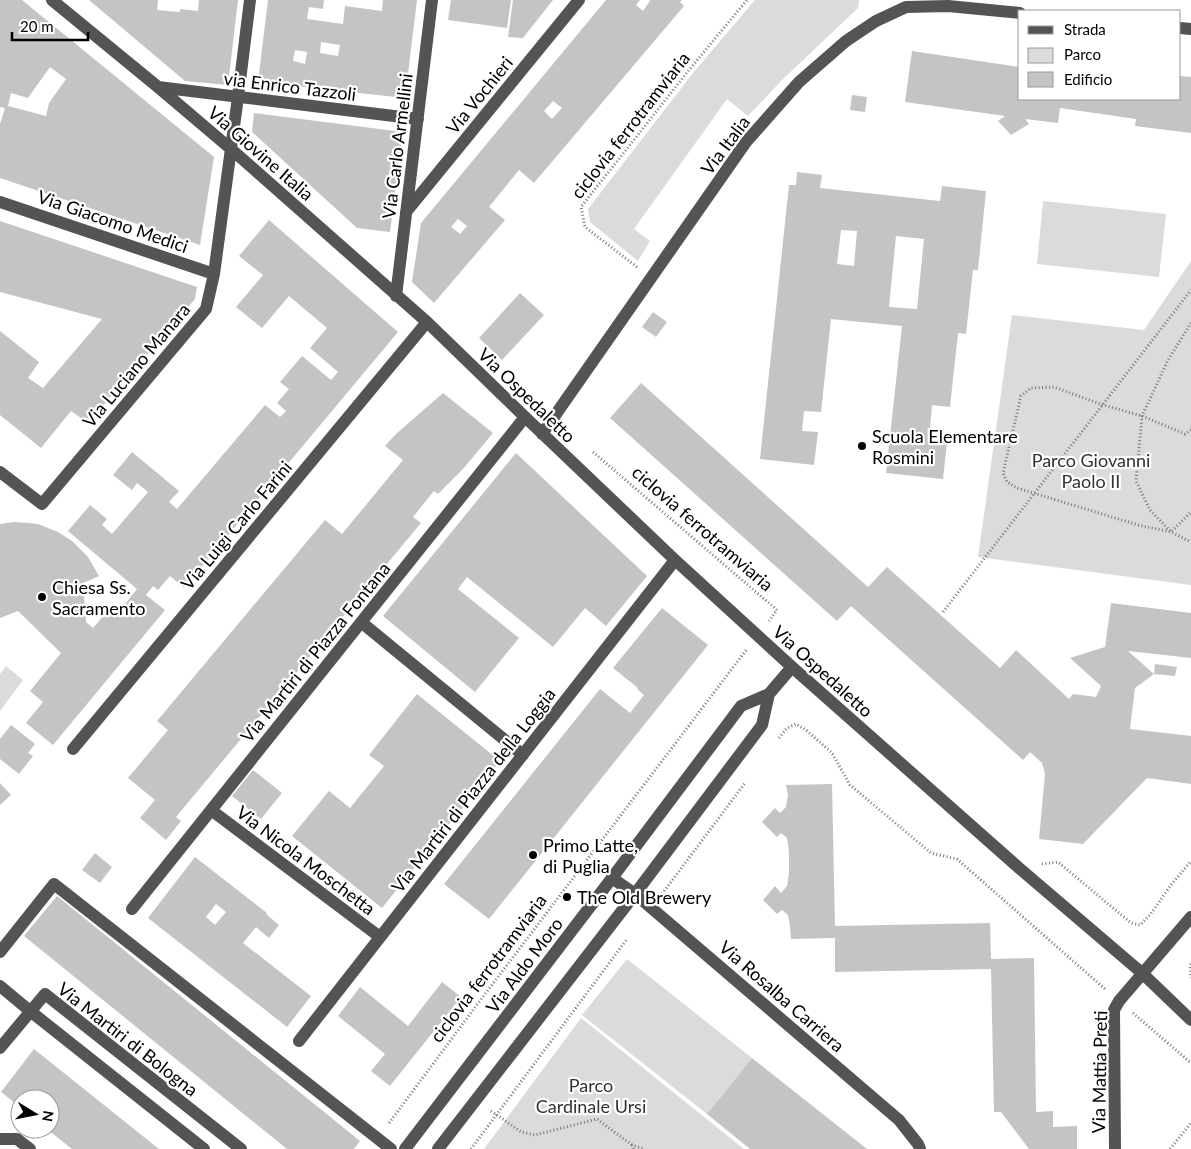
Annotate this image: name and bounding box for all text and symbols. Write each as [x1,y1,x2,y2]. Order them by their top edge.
scale bar [12,10,89,42]
legend [1018,10,1181,100]
text: 20 m [20,17,54,35]
text: Strada [1064,20,1106,38]
text: Parco [1064,45,1101,63]
street label: ciclovia ferrotramviaria [566,47,694,203]
street label: Via Vochieri [441,52,517,138]
street label: via Enrico Tazzoli [222,67,358,105]
text: Edificio [1064,70,1112,88]
street label: Via Carlo Armellini [377,72,417,220]
street label: Via Giovine Italia [204,101,318,205]
street label: Via Italia [696,111,754,179]
street label: Via Giacomo Medici [35,185,191,257]
street label: Via Luciano Manara [78,298,194,432]
street label: Via Ospedaletto [474,343,580,447]
place label: Scuola Elementare Rosmini [872,425,1018,468]
marker: Scuola Elementare Rosmini [856,440,868,452]
park label: Parco Giovanni Paolo II [1032,449,1150,492]
street label: Via Luigi Carlo Farini [176,456,296,594]
street label: ciclovia ferrotramviaria [628,461,778,595]
street label: Via Martiri di Piazza Fontana [236,558,394,746]
place label: Chiesa Ss. Sacramento [52,576,145,619]
marker: Chiesa Ss. Sacramento [36,591,48,603]
street label: Via Ospedaletto [768,620,878,722]
street label: Via Martiri di Piazza della Loggia [386,683,560,897]
street label: Via Nicola Moschetta [232,801,380,919]
place label: Primo Latte, di Puglia [543,834,638,877]
marker: Primo Latte, di Puglia [527,849,539,861]
place label: The Old Brewery [577,886,712,908]
street label: ciclovia ferrotramviaria [425,890,551,1046]
marker: The Old Brewery [561,891,573,903]
street label: Via Aldo Moro [481,913,567,1017]
street label: Via Rosalba Carriera [715,936,849,1056]
street label: Via Martiri di Bologna [53,977,203,1101]
street label: Via Mattia Preti [1087,1010,1111,1134]
park label: Parco Cardinale Ursi [536,1074,646,1117]
north arrow [10,1089,60,1139]
text: N [39,1110,58,1123]

